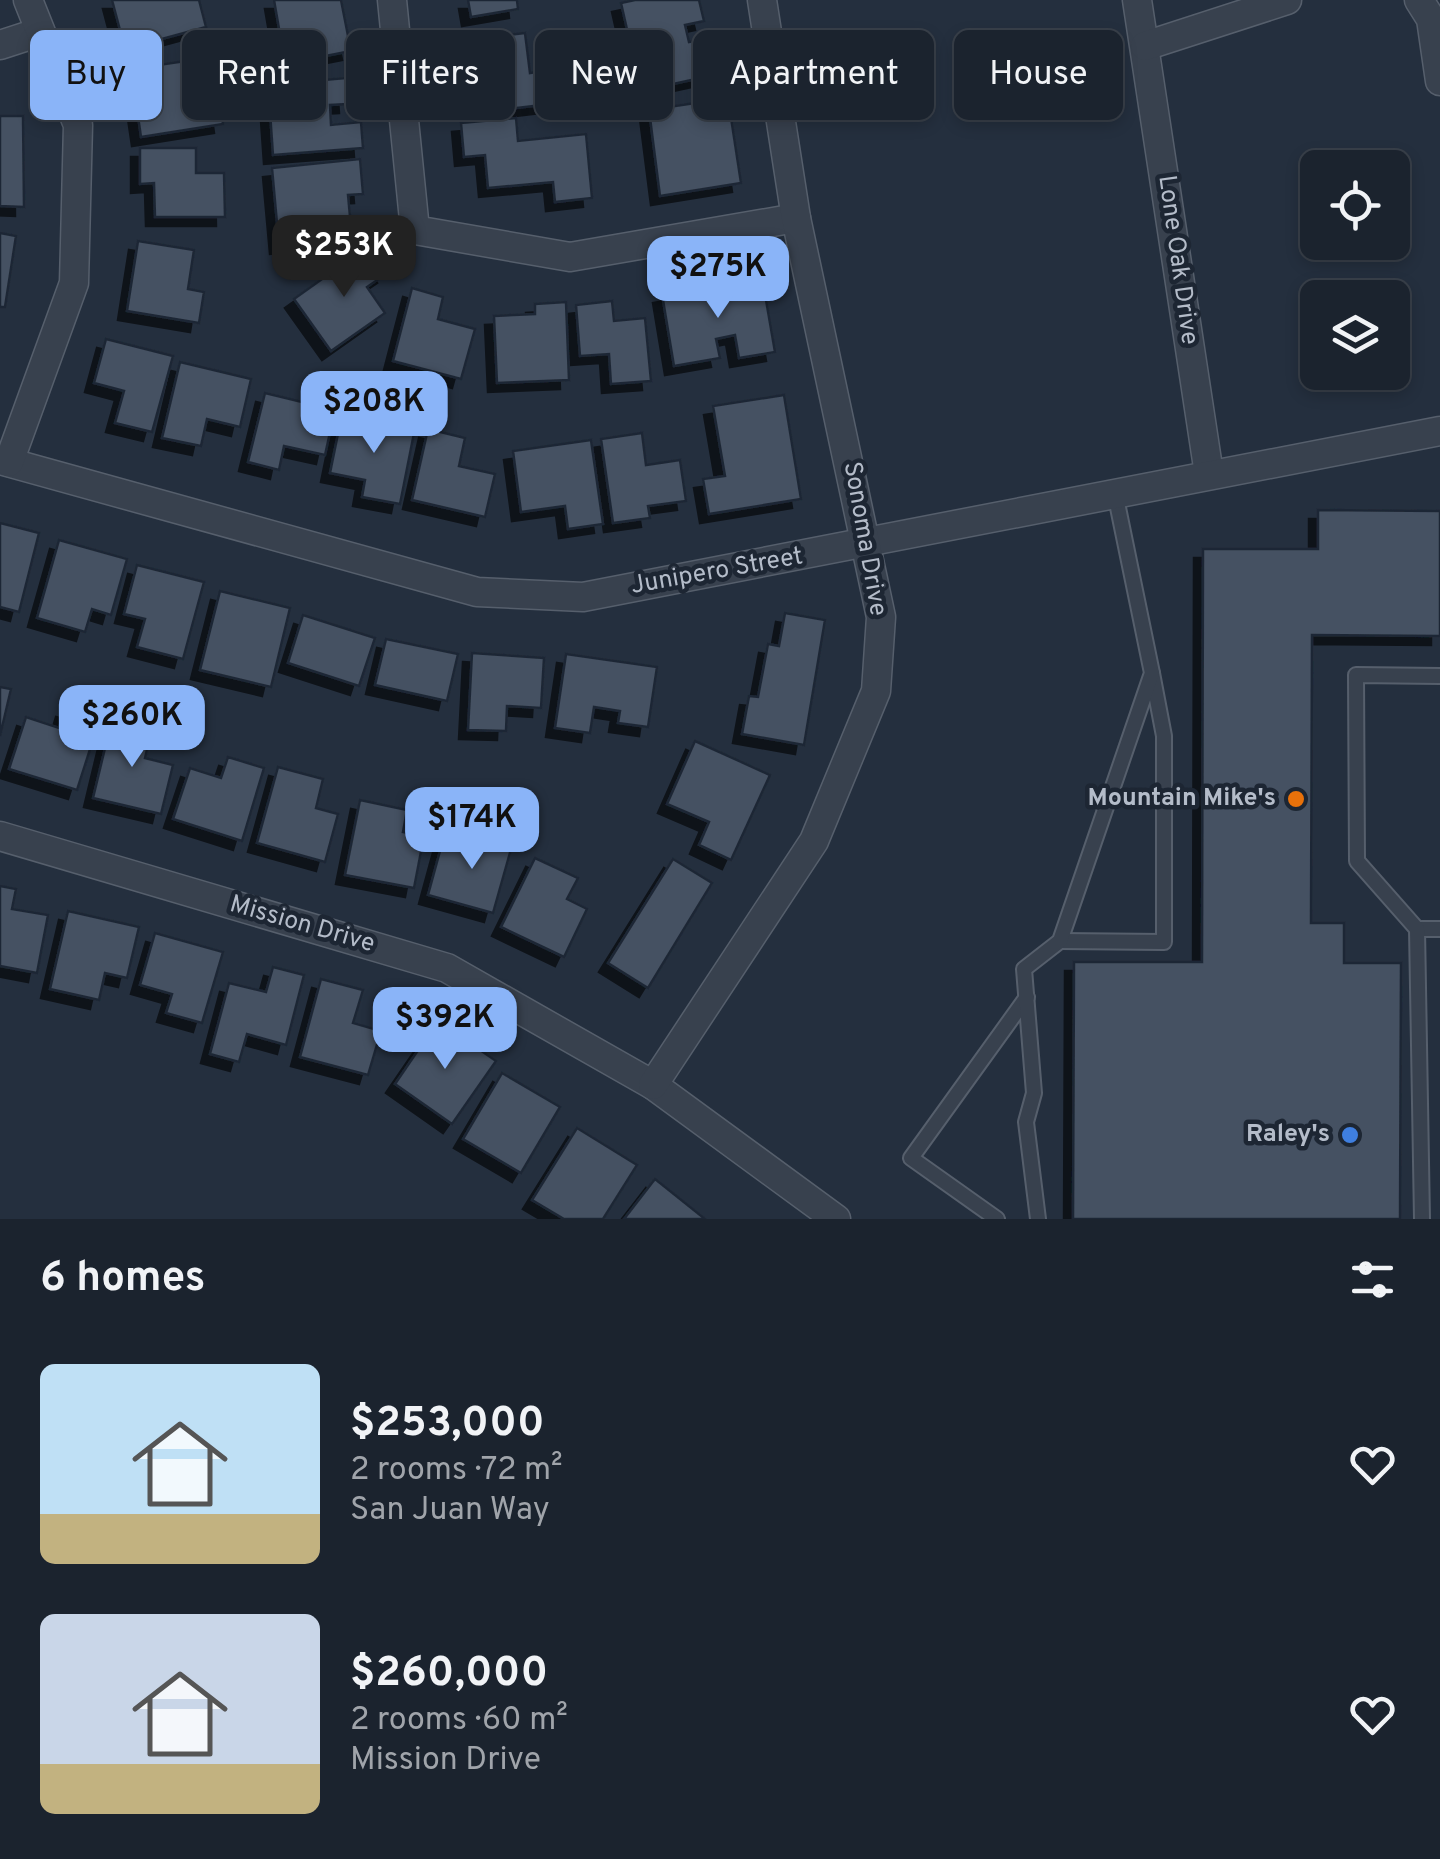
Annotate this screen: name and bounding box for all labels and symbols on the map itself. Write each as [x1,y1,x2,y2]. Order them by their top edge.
street label: Lone Oak Drive [1149,173,1205,347]
pin: $253K [274,215,414,300]
pin: $275K [648,236,788,321]
pin: $208K [304,371,444,456]
street label: Sonoma Drive [835,459,893,619]
street label: Junipero Street [628,541,806,603]
pin: $260K [62,685,202,770]
place label: Mountain Mike's [1088,783,1276,815]
pin: $174K [402,787,542,872]
marker: Mountain Mike's [1285,788,1307,810]
street label: Mission Drive [226,889,378,961]
pin: $392K [375,987,515,1072]
place label: Raley's [1246,1119,1330,1151]
marker: Raley's [1339,1124,1361,1146]

